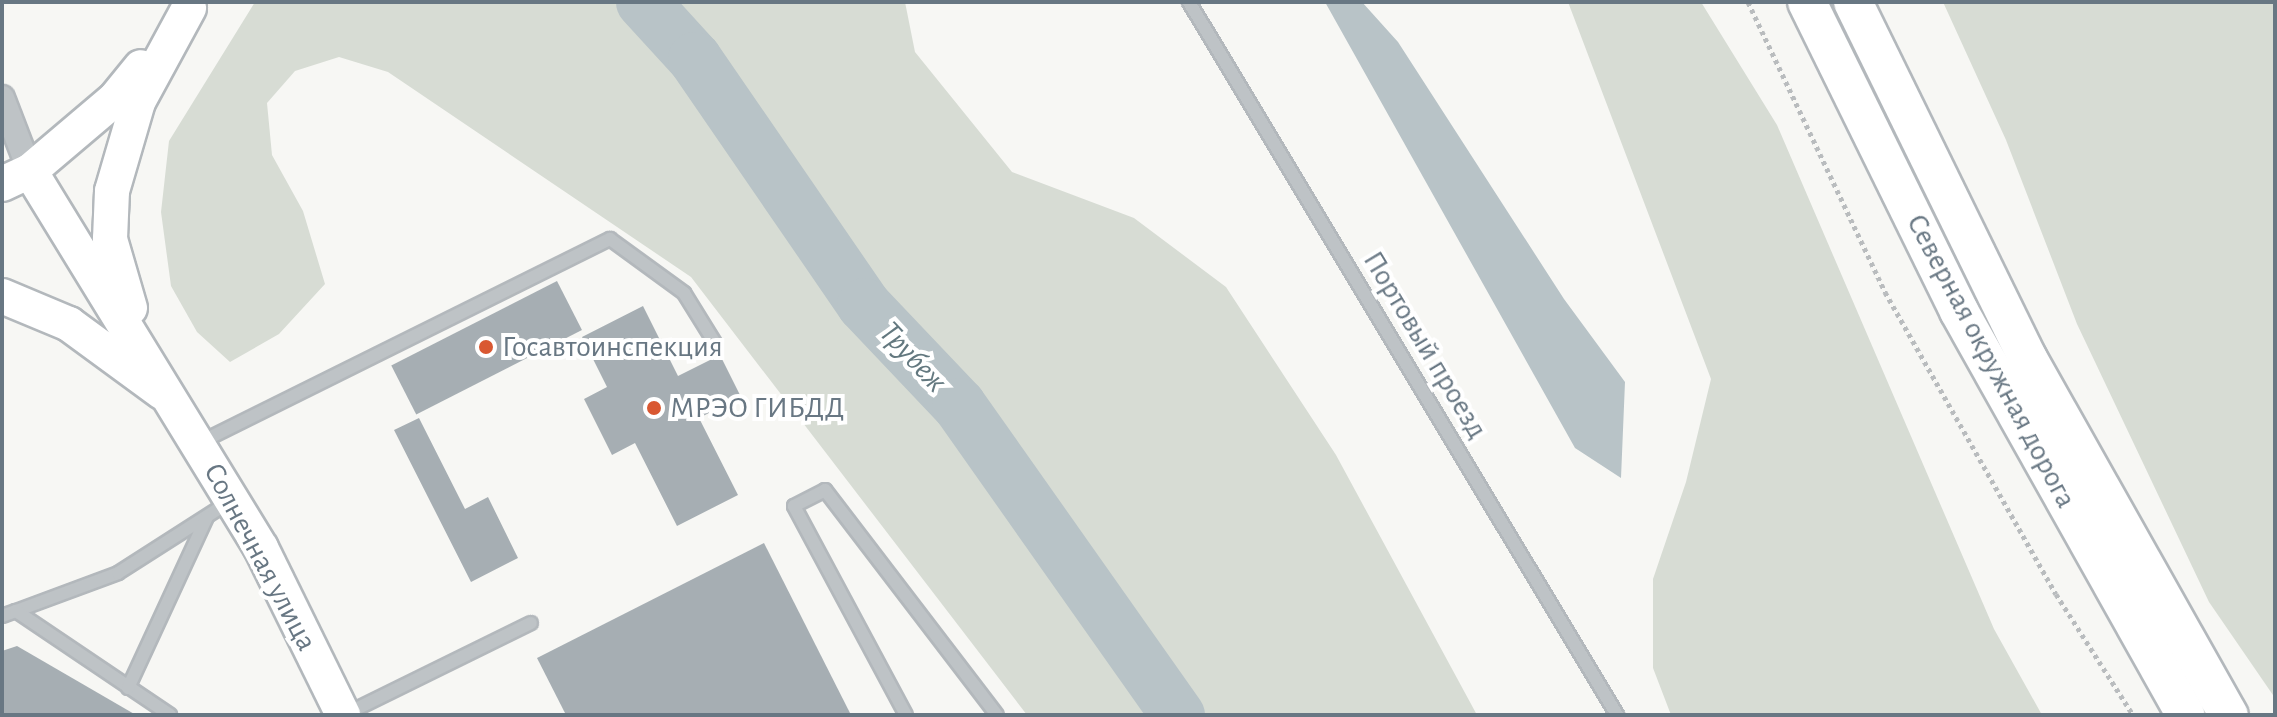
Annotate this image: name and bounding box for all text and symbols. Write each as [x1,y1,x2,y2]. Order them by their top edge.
street label: Северная окружная дорога [1898,208,2084,514]
street label: Портовый проезд [1355,245,1495,445]
water label: Трубеж [871,314,955,400]
place label: Госавтоинспекция [502,329,723,365]
marker: Госавтоинспекция [477,338,495,356]
place label: МРЭО ГИБДД [670,390,844,426]
marker: МРЭО ГИБДД [645,399,663,417]
street label: Солнечная улица [195,457,325,657]

